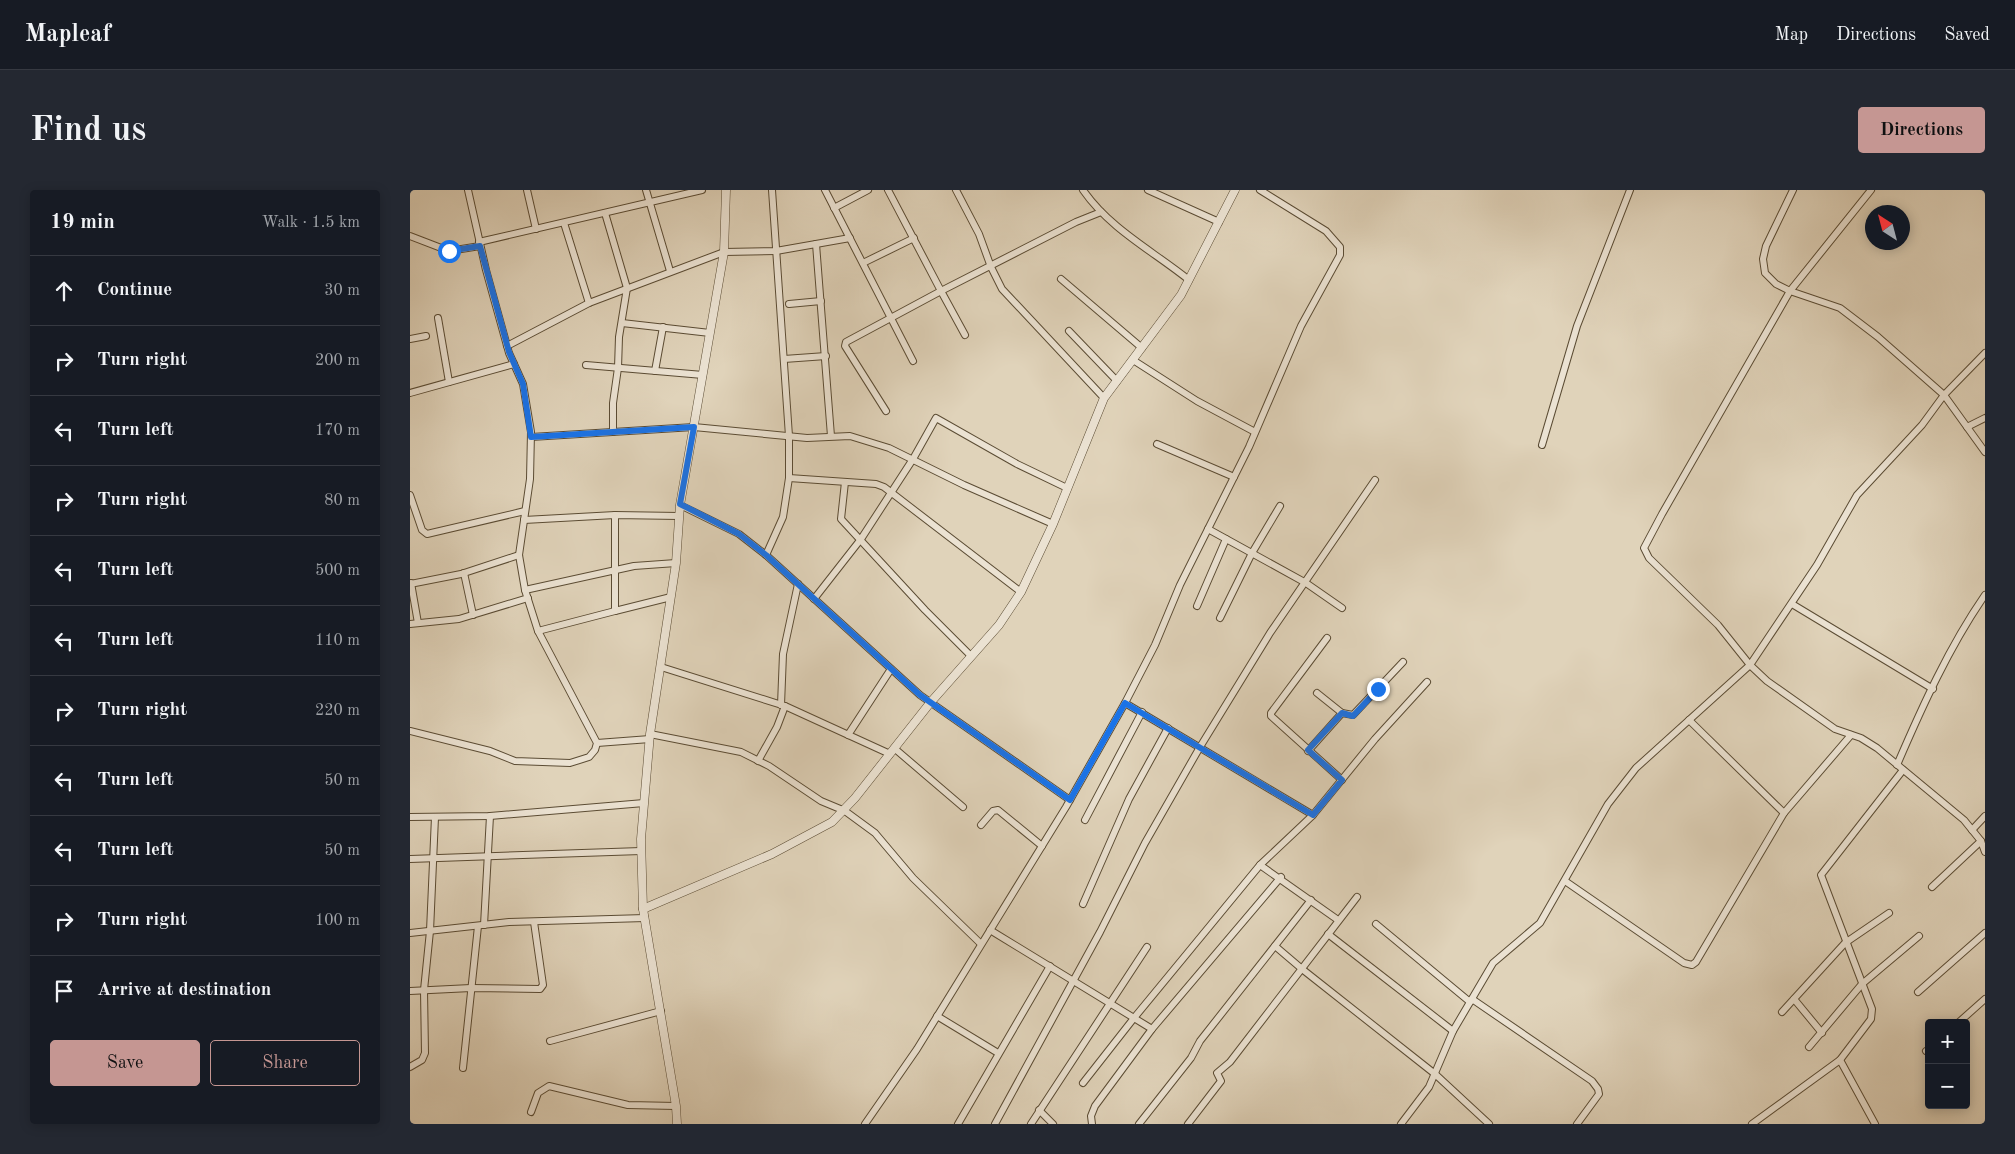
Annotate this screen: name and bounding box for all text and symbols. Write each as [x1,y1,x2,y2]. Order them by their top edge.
text: Mapleaf [25,23,111,47]
text: Map [1775,26,1808,44]
text: Directions [1836,26,1916,44]
text: Saved [1944,26,1990,44]
button: Directions [1858,107,1985,153]
text: Find us [30,113,146,148]
north arrow [1865,205,1910,250]
text: 19 min [50,212,115,233]
text: Walk · 1.5 km [262,215,360,231]
route start [438,240,461,263]
icon: ahead [50,277,78,305]
text: Continue [97,281,172,300]
text: 30 m [324,283,360,299]
icon: right [50,347,78,375]
text: Turn right [97,351,187,370]
text: 200 m [315,353,360,369]
icon: left [50,417,78,445]
text: Turn left [97,421,174,440]
text: 170 m [315,423,360,439]
icon: right [50,487,78,515]
text: Turn right [97,491,187,510]
text: 80 m [324,493,360,509]
icon: left [50,557,78,585]
text: Turn left [97,561,174,580]
text: 500 m [315,563,360,579]
icon: left [50,627,78,655]
text: Turn left [97,631,174,650]
text: 110 m [315,633,360,649]
route end [1367,678,1390,701]
icon: right [50,697,78,725]
text: Turn right [97,701,187,720]
text: 220 m [315,703,360,719]
icon: left [50,767,78,795]
text: Turn left [97,771,174,790]
text: 50 m [324,773,360,789]
icon: left [50,837,78,865]
text: Turn left [97,841,174,860]
text: 50 m [324,843,360,859]
icon: right [50,907,78,935]
text: Turn right [97,911,187,930]
text: 100 m [315,913,360,929]
icon: arrive [50,977,78,1005]
text: Arrive at destination [97,981,271,1000]
map controls [1925,1019,1970,1109]
button: + [1925,1019,1970,1064]
button: Save [50,1040,200,1086]
button: Share [210,1040,360,1086]
button: − [1925,1064,1970,1109]

